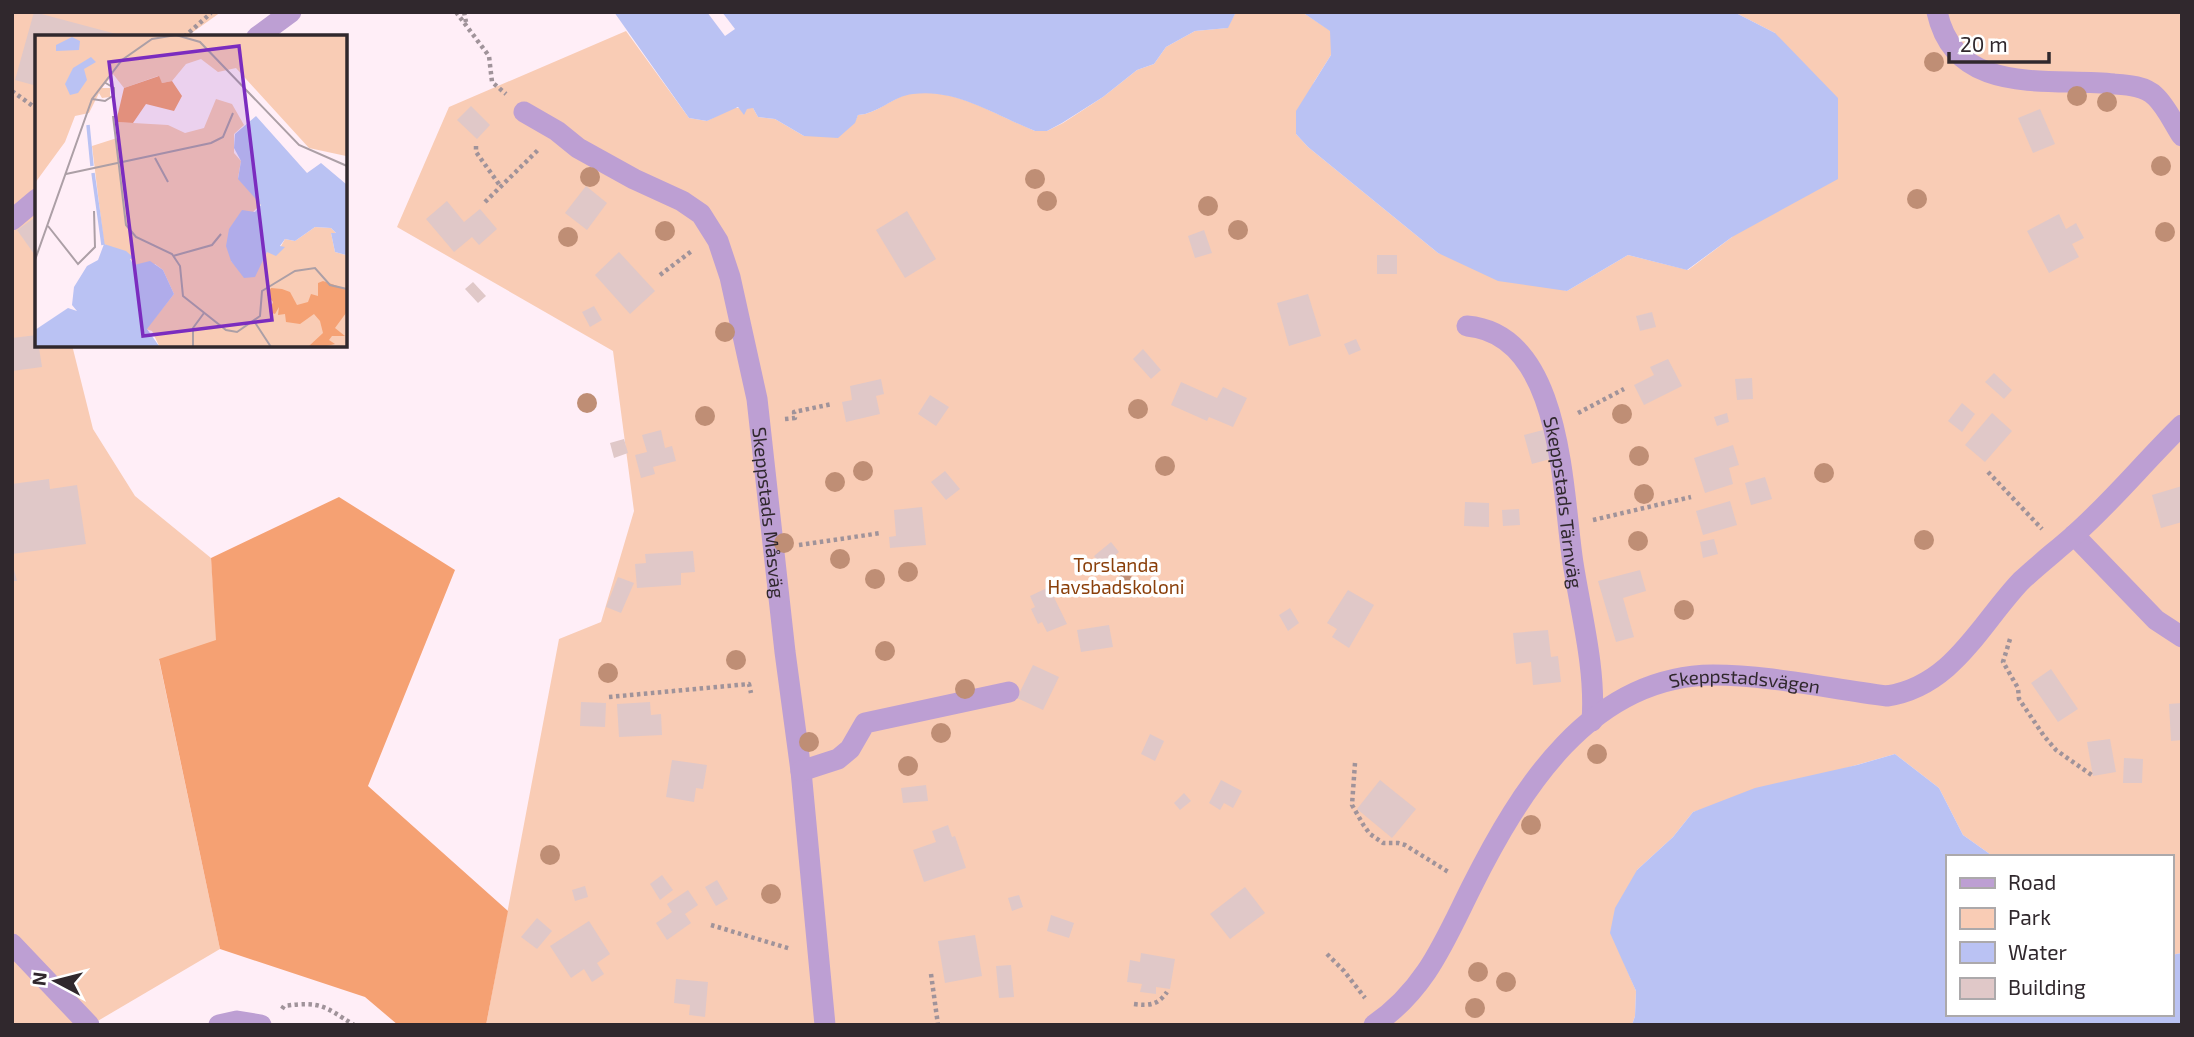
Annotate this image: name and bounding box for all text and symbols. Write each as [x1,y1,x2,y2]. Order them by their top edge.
scale bar [1949,21,2049,65]
text: 20 m [1960,31,2008,56]
inset map [35,35,346,346]
street label: Skeppstads Tärnväg [1540,414,1589,590]
street label: Skeppstads Måsväg [749,426,791,600]
park label: Torslanda Havsbadskoloni [1047,553,1185,598]
street label: Skeppstadsvägen [1666,663,1822,697]
legend [1946,855,2173,1016]
text: Road [2008,869,2056,894]
text: Park [2008,904,2051,929]
text: Water [2008,939,2067,964]
north arrow [21,946,91,1016]
text: N [26,971,51,987]
text: Building [2008,974,2086,999]

